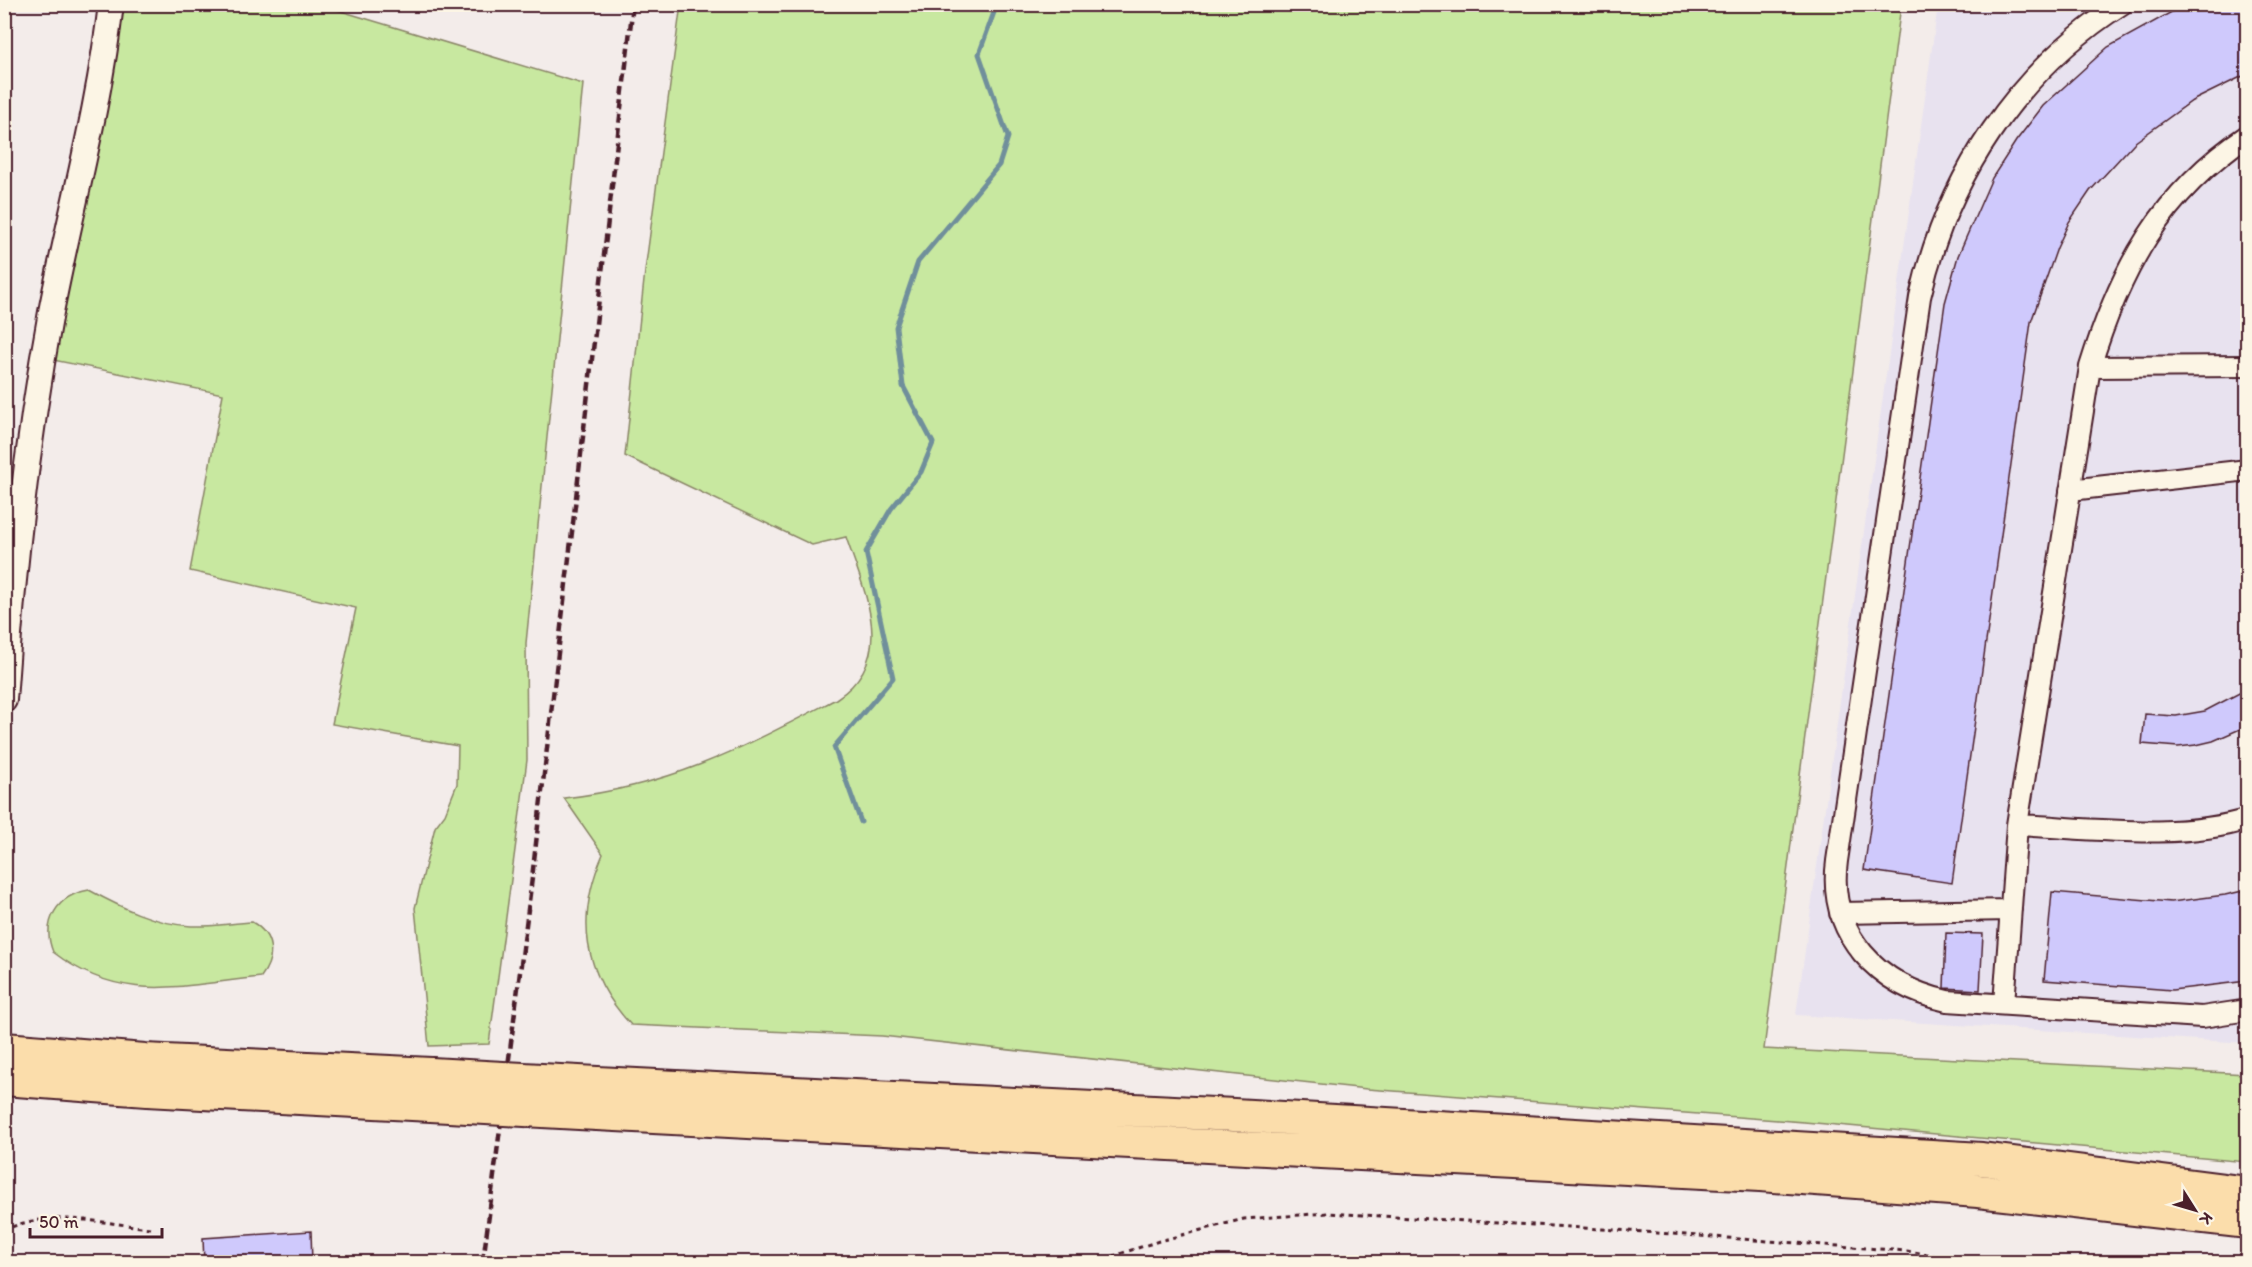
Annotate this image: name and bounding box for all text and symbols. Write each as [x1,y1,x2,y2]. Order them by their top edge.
north arrow [2165,1180,2225,1240]
scale bar [30,1201,162,1239]
text: K [2195,1209,2217,1229]
text: 50 m [39,1211,79,1233]

